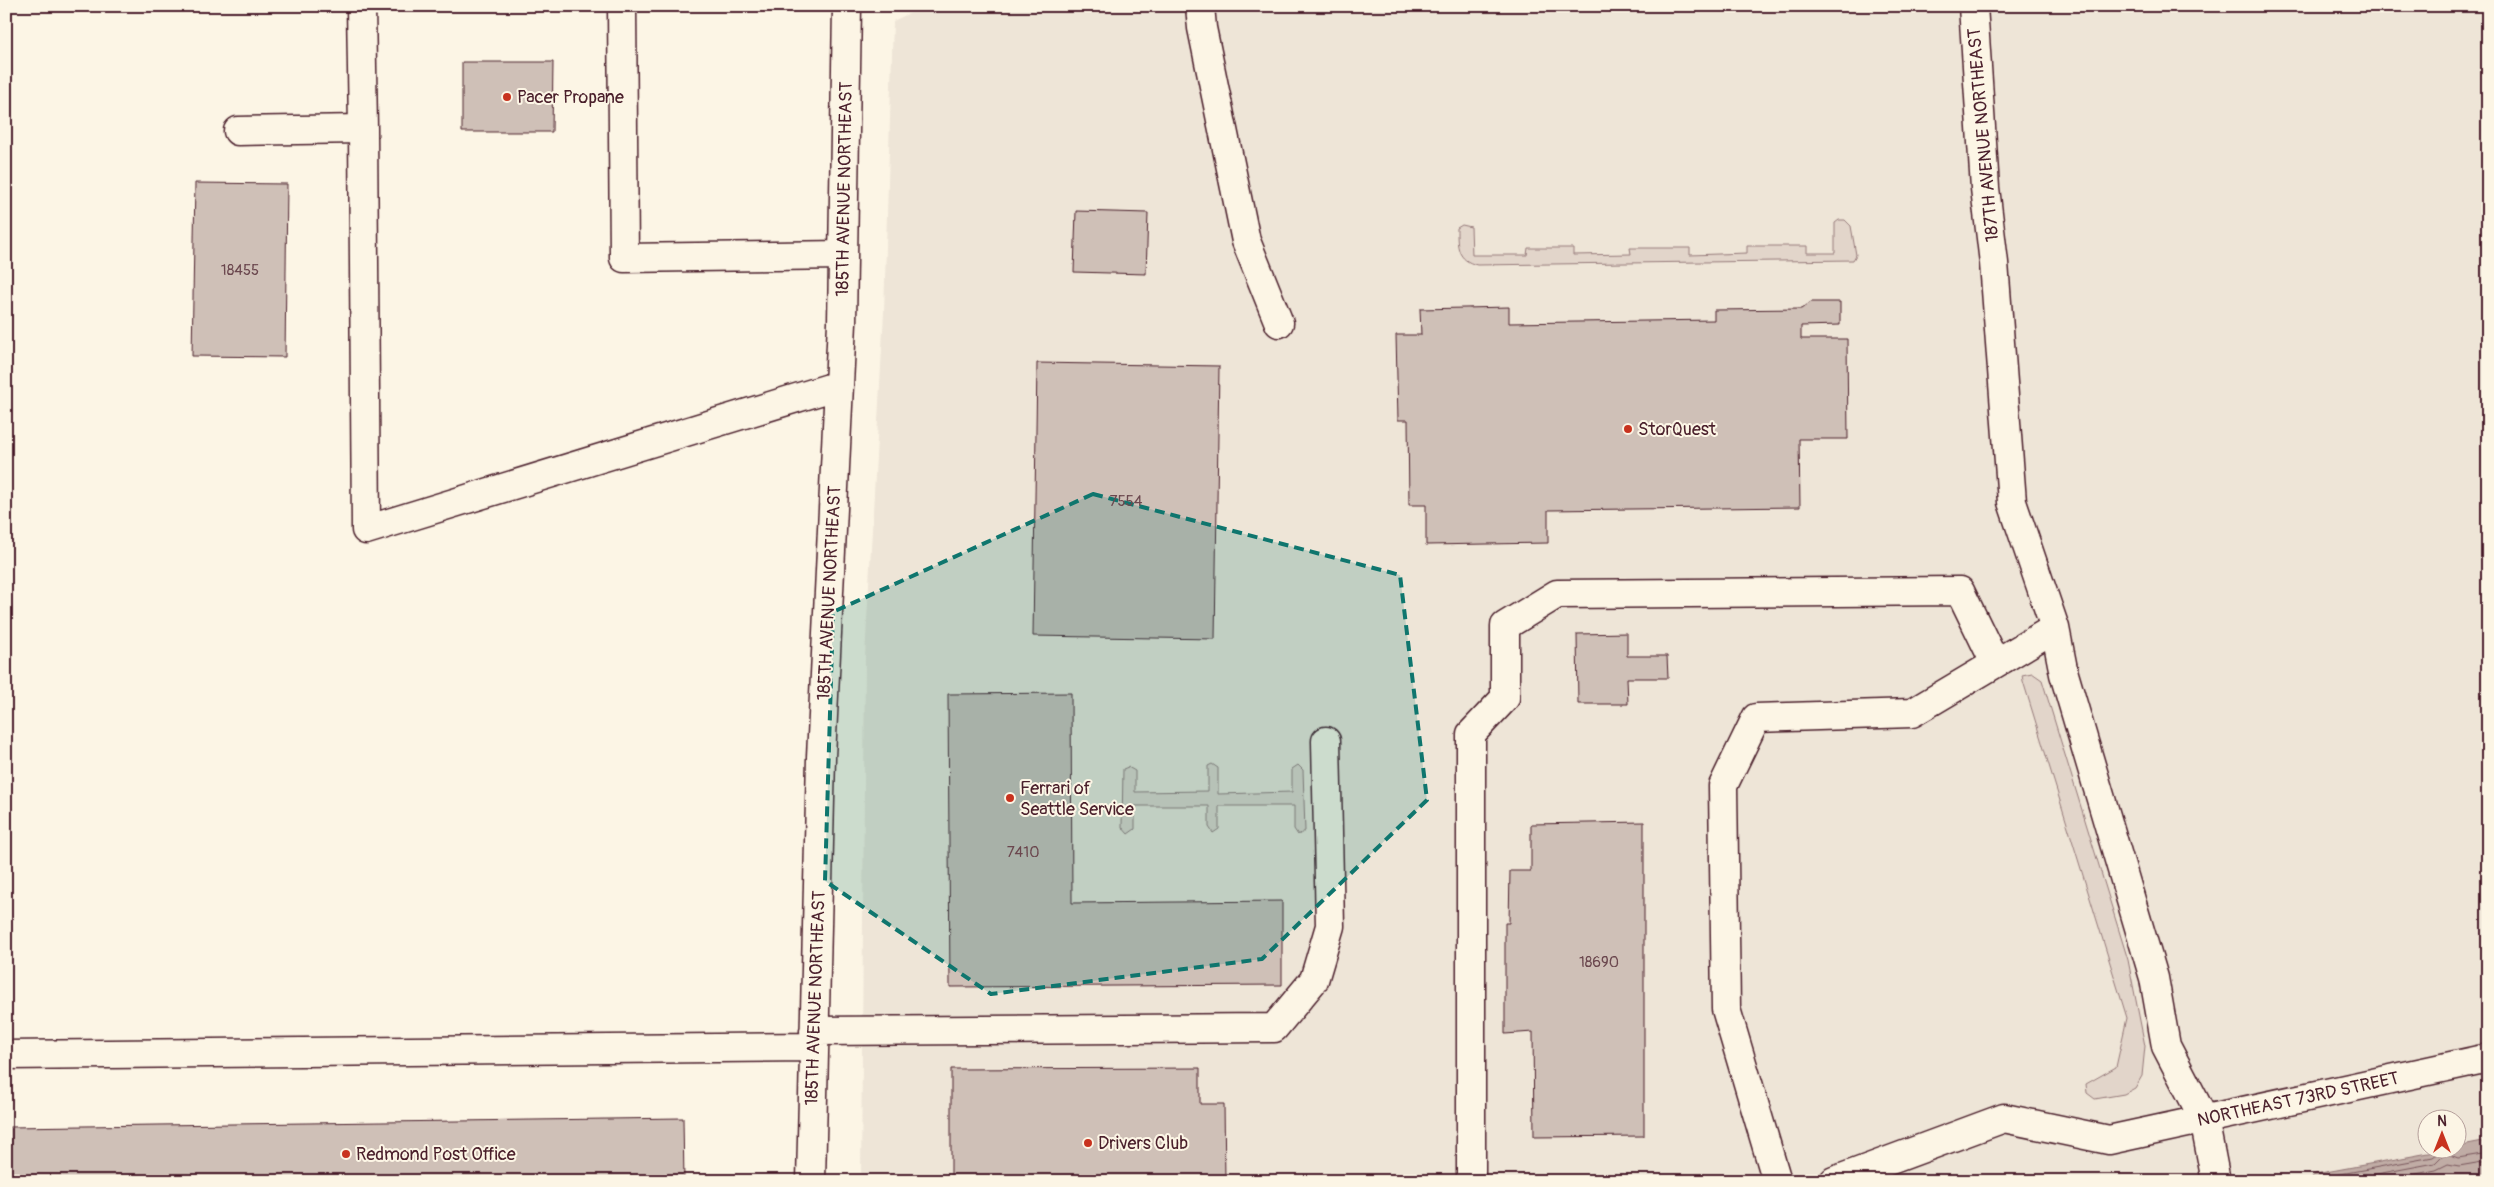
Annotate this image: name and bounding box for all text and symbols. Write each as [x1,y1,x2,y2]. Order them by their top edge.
street label: 187TH AVENUE NORTHEAST [1963,27,2004,243]
street label: 185TH AVENUE NORTHEAST [831,81,858,297]
place label: Pacer Propane [517,86,624,109]
marker: Pacer Propane [501,91,513,103]
house number: 18455 [221,261,259,280]
place label: StorQuest [1638,418,1717,441]
marker: StorQuest [1622,423,1634,435]
street label: 185TH AVENUE NORTHEAST [812,485,847,701]
house number: 7554 [1110,492,1143,511]
place label: Ferrari of Seattle Service [1020,777,1134,821]
marker: Ferrari of Seattle Service [1004,792,1016,804]
house number: 7410 [1007,843,1039,862]
street label: 185TH AVENUE NORTHEAST [800,890,831,1106]
house number: 18690 [1579,953,1619,972]
street label: NORTHEAST 73RD STREET [2195,1067,2401,1132]
north arrow [2416,1110,2466,1160]
text: N [2437,1113,2447,1130]
place label: Drivers Club [1098,1132,1188,1155]
marker: Drivers Club [1082,1137,1094,1149]
place label: Redmond Post Office [356,1143,516,1166]
marker: Redmond Post Office [340,1148,352,1160]

